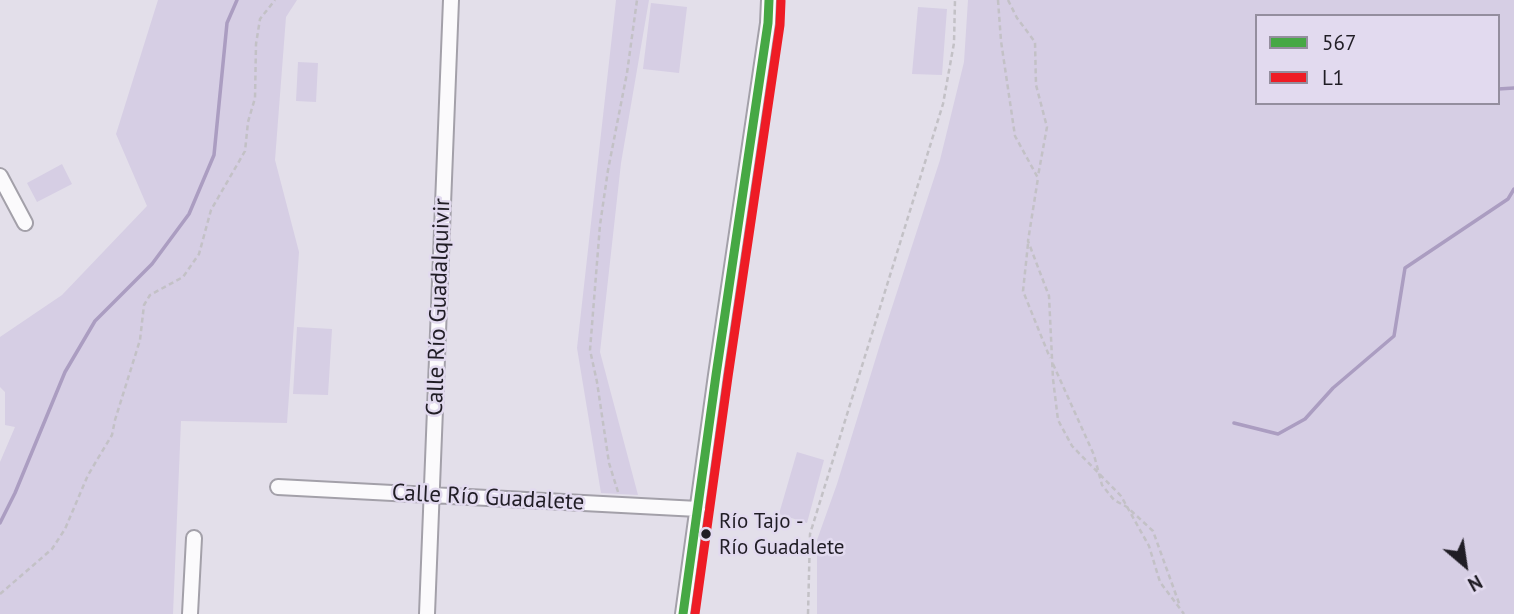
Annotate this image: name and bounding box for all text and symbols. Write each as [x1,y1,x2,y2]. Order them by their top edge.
legend [1255,14,1500,105]
text: 567 [1322,29,1356,56]
text: L1 [1322,64,1344,91]
street label: Calle Río Guadalquivir [421,198,457,416]
street label: Calle Río Guadalete [391,479,585,517]
place label: Río Tajo - Río Guadalete [719,509,844,559]
marker: Río Tajo - Río Guadalete [699,527,713,541]
north arrow [1430,530,1500,600]
text: N [1464,570,1486,597]

